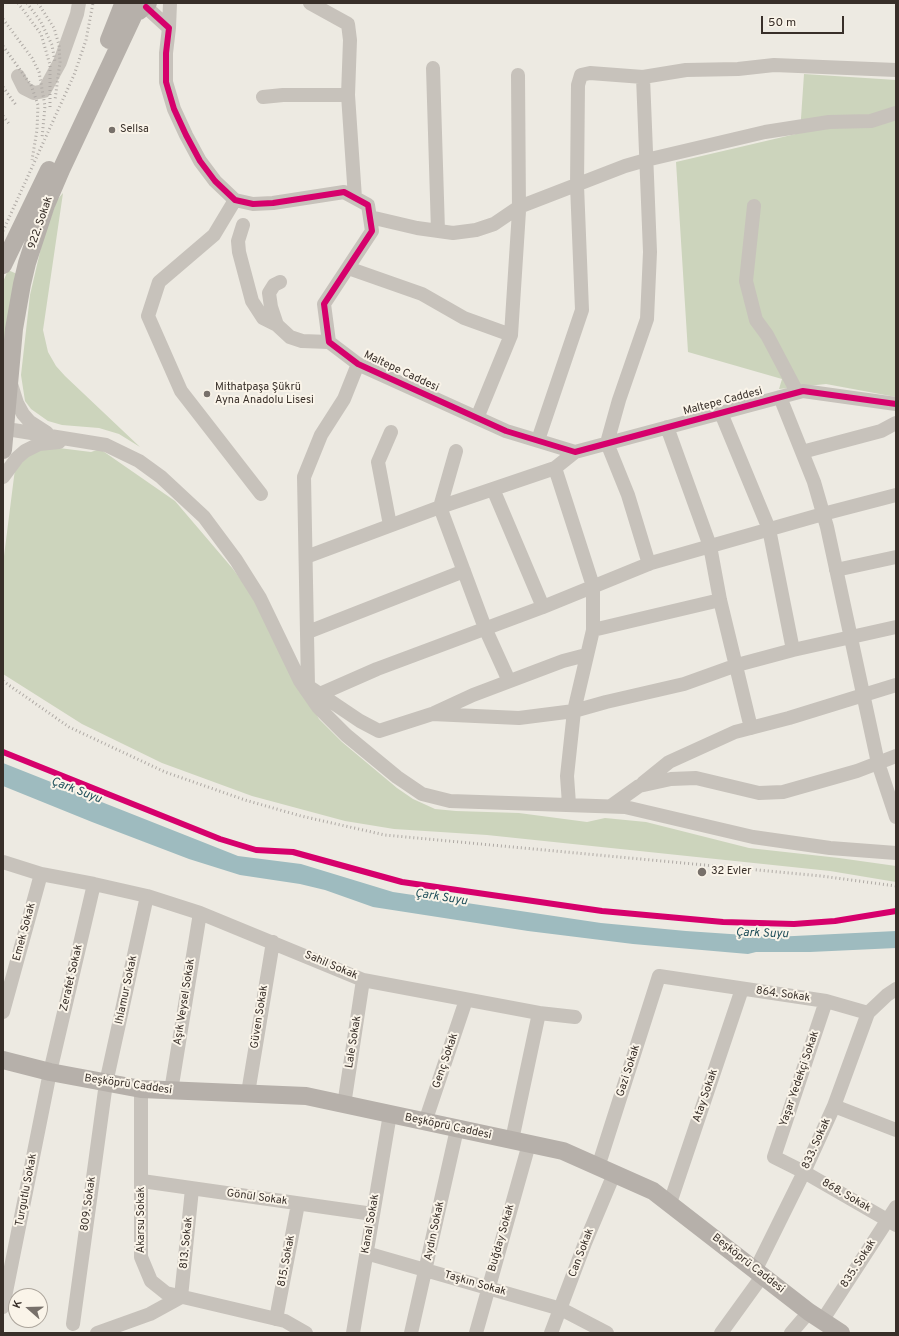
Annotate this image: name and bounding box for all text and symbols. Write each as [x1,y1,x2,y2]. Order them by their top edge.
scale bar [763,8,846,34]
text: 50 m [768,15,796,31]
place label: Sellsa [120,123,149,137]
marker: Sellsa [107,125,117,135]
street label: 922. Sokak [26,195,56,251]
street label: Maltepe Caddesi [361,349,441,395]
place label: Mithatpaşa Şükrü Ayna Anadolu Lisesi [215,381,314,407]
street label: Maltepe Caddesi [682,385,764,419]
marker: Mithatpaşa Şükrü Ayna Anadolu Lisesi [202,389,212,399]
water label: Çark Suyu [49,775,103,807]
place label: 32 Evler [711,865,752,879]
marker: 32 Evler [696,866,708,878]
water label: Çark Suyu [414,887,468,909]
street label: Emek Sokak [11,901,39,963]
water label: Çark Suyu [735,926,789,942]
street label: Zerafet Sokak [58,943,86,1013]
street label: Sahil Sokak [302,949,360,983]
street label: Ihlamur Sokak [113,954,141,1026]
street label: Aşık Veysel Sokak [172,958,198,1046]
street label: Güven Sokak [248,984,272,1050]
street label: 864. Sokak [755,985,811,1005]
street label: Lale Sokak [343,1015,365,1069]
street label: Yaşar Yedekçi Sokak [777,1029,823,1129]
street label: Genç Sokak [430,1032,462,1090]
street label: Gazi Sokak [614,1043,644,1099]
street label: Atay Sokak [691,1068,721,1124]
street label: Beşköprü Caddesi [83,1072,173,1098]
street label: Beşköprü Caddesi [403,1111,493,1143]
street label: 833. Sokak [800,1116,834,1172]
street label: Turgutlu Sokak [13,1152,41,1228]
street label: 809. Sokak [79,1176,99,1232]
street label: 868. Sokak [819,1177,873,1215]
street label: Akarsu Sokak [135,1187,149,1253]
street label: Gönül Sokak [226,1187,288,1209]
street label: Kanal Sokak [359,1193,383,1255]
street label: Aydın Sokak [422,1200,448,1262]
street label: Buğday Sokak [486,1203,518,1273]
street label: 813. Sokak [178,1216,196,1270]
street label: Can Sokak [567,1227,597,1279]
street label: Beşköprü Caddesi [709,1232,787,1296]
street label: 815. Sokak [276,1234,298,1288]
street label: 835. Sokak [838,1237,880,1291]
street label: Taşkın Sokak [442,1269,508,1299]
north arrow [8,1288,48,1328]
text: K [10,1298,26,1310]

